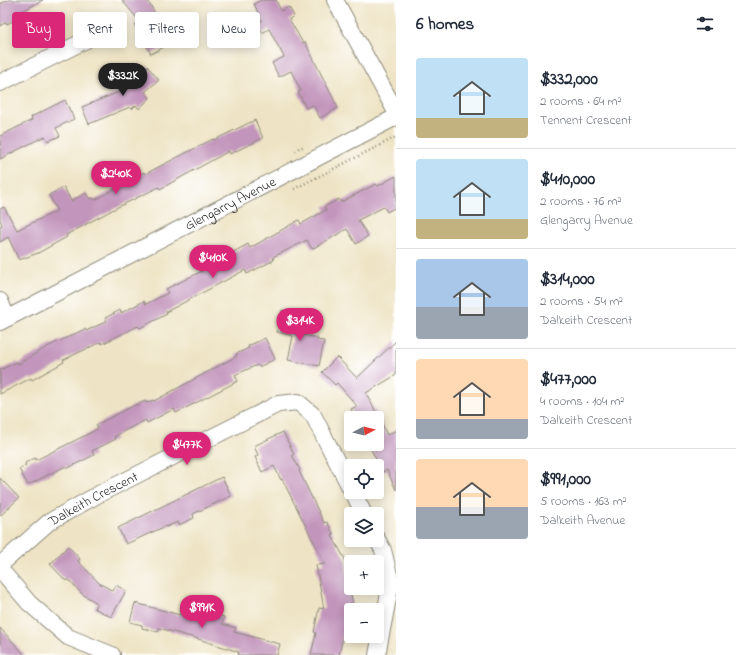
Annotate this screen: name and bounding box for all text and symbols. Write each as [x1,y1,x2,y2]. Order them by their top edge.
chip: Buy [12,12,65,48]
chip: Rent [73,12,127,48]
chip: Filters [135,12,199,48]
chip: New [207,12,260,48]
text: 6 homes [416,12,474,37]
icon: filters [694,13,716,35]
pin: $332K [95,63,151,97]
text: $332K [107,66,139,85]
text: $332,000 [540,67,598,92]
icon: home [448,74,496,122]
text: 2 rooms · 64 m² [540,92,622,111]
text: Tennent Crescent [540,111,632,130]
pin: $240K [88,161,144,195]
text: $240K [100,164,132,183]
text: $410,000 [540,167,595,192]
street label: Glengarry Avenue [181,172,281,237]
icon: home [448,175,496,223]
text: 2 rooms · 76 m² [540,192,622,211]
text: Glengarry Avenue [540,211,633,230]
pin: $410K [185,245,241,279]
text: $410K [198,248,228,267]
text: $314,000 [540,267,595,292]
icon: home [448,275,496,323]
text: 2 rooms · 54 m² [540,292,623,311]
pin: $314K [272,308,328,342]
text: $314K [285,311,315,330]
text: Dalkeith Crescent [540,311,632,330]
text: $477,000 [540,367,596,392]
icon: home [448,375,496,423]
text: 4 rooms · 104 m² [540,392,624,411]
north arrow [344,411,384,451]
map controls [344,411,384,643]
text: Dalkeith Crescent [540,411,632,430]
pin: $477K [159,432,215,466]
text: $477K [172,435,202,454]
button: locate [344,459,384,499]
street label: Dalkeith Crescent [44,467,142,533]
text: $991,000 [540,467,591,492]
icon: home [448,475,496,523]
text: 5 rooms · 163 m² [540,492,627,511]
button: layers [344,507,384,547]
text: Dalkeith Avenue [540,511,625,530]
button: + [344,555,384,595]
pin: $991K [174,595,230,629]
text: $991K [189,598,215,617]
button: − [344,603,384,643]

